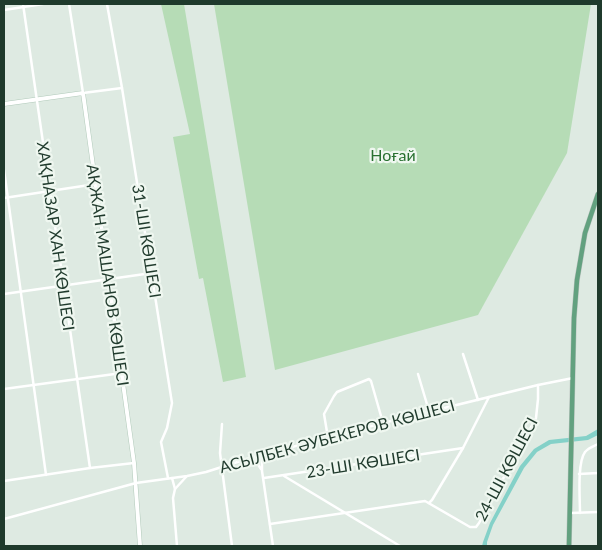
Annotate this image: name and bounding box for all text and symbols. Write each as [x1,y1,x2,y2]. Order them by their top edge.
street label: ХАҚНАЗАР ХАН КӨШЕСІ [34,140,79,332]
park label: Ноғай [370,145,416,164]
street label: АҚЖАН МАШАНОВ КӨШЕСІ [84,163,133,387]
street label: 31-ШІ КӨШЕСІ [129,183,166,299]
street label: АСЫЛБЕК ӘУБЕКЕРОВ КӨШЕСІ [217,395,457,476]
street label: 24-ШІ КӨШЕСІ [470,414,541,524]
street label: 23-ШІ КӨШЕСІ [305,444,421,481]

